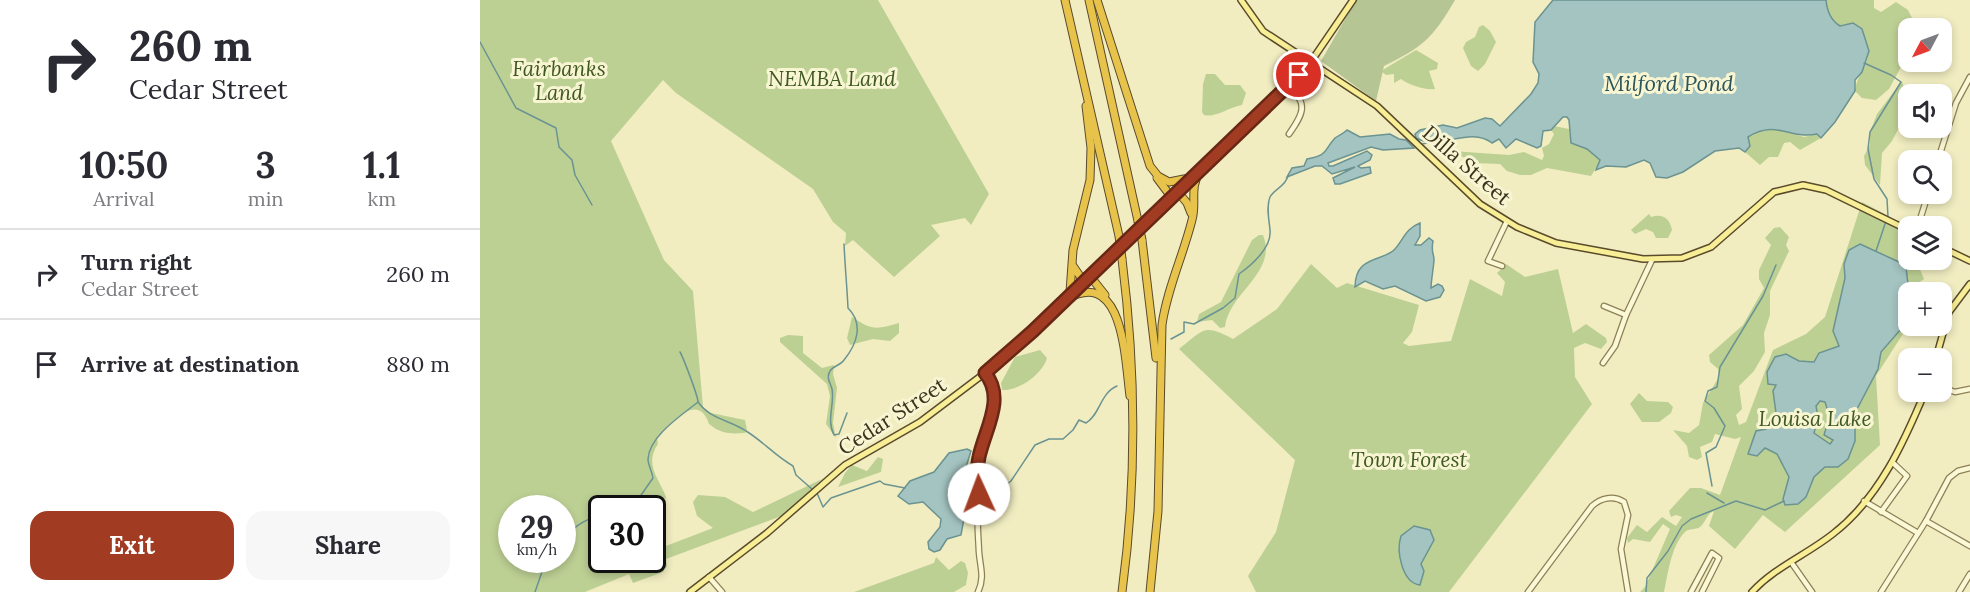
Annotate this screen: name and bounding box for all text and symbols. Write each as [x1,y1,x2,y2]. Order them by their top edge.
north arrow [1898,18,1952,72]
map controls [1898,18,1952,402]
text: 260 m [129,19,252,73]
icon: right [30,24,108,102]
pin [1273,49,1324,100]
park label: Fairbanks Land [512,55,606,106]
icon: arrive [1282,58,1315,91]
park label: NEMBA Land [768,65,896,92]
water label: Milford Pond [1604,69,1735,97]
text: Cedar Street [129,72,288,106]
button: sound [1898,84,1952,138]
street label: Dilla Street [1417,119,1518,211]
text: 10:50 [79,142,168,188]
text: 3 [256,142,276,188]
text: 1.1 [363,142,401,188]
button: search [1898,150,1952,204]
text: Arrival [93,186,154,211]
text: min [248,186,283,211]
text: km [367,186,396,211]
button: layers [1898,216,1952,270]
text: Turn right [81,248,192,276]
icon: right [30,258,63,291]
text: 260 m [386,260,450,288]
text: Cedar Street [81,276,199,301]
button: + [1898,282,1952,336]
icon: arrive [30,348,63,381]
button: − [1898,348,1952,402]
text: Arrive at destination [81,350,299,378]
text: 880 m [386,350,450,378]
street label: Cedar Street [833,371,952,461]
park label: Louisa Lake [1759,405,1871,432]
park label: Town Forest [1351,446,1467,473]
position arrow [947,462,1011,526]
speed limit sign: 30 [588,495,666,573]
text: 29 [520,508,554,546]
button: Exit [30,511,234,580]
button: Share [246,511,450,580]
text: km/h [517,540,557,559]

